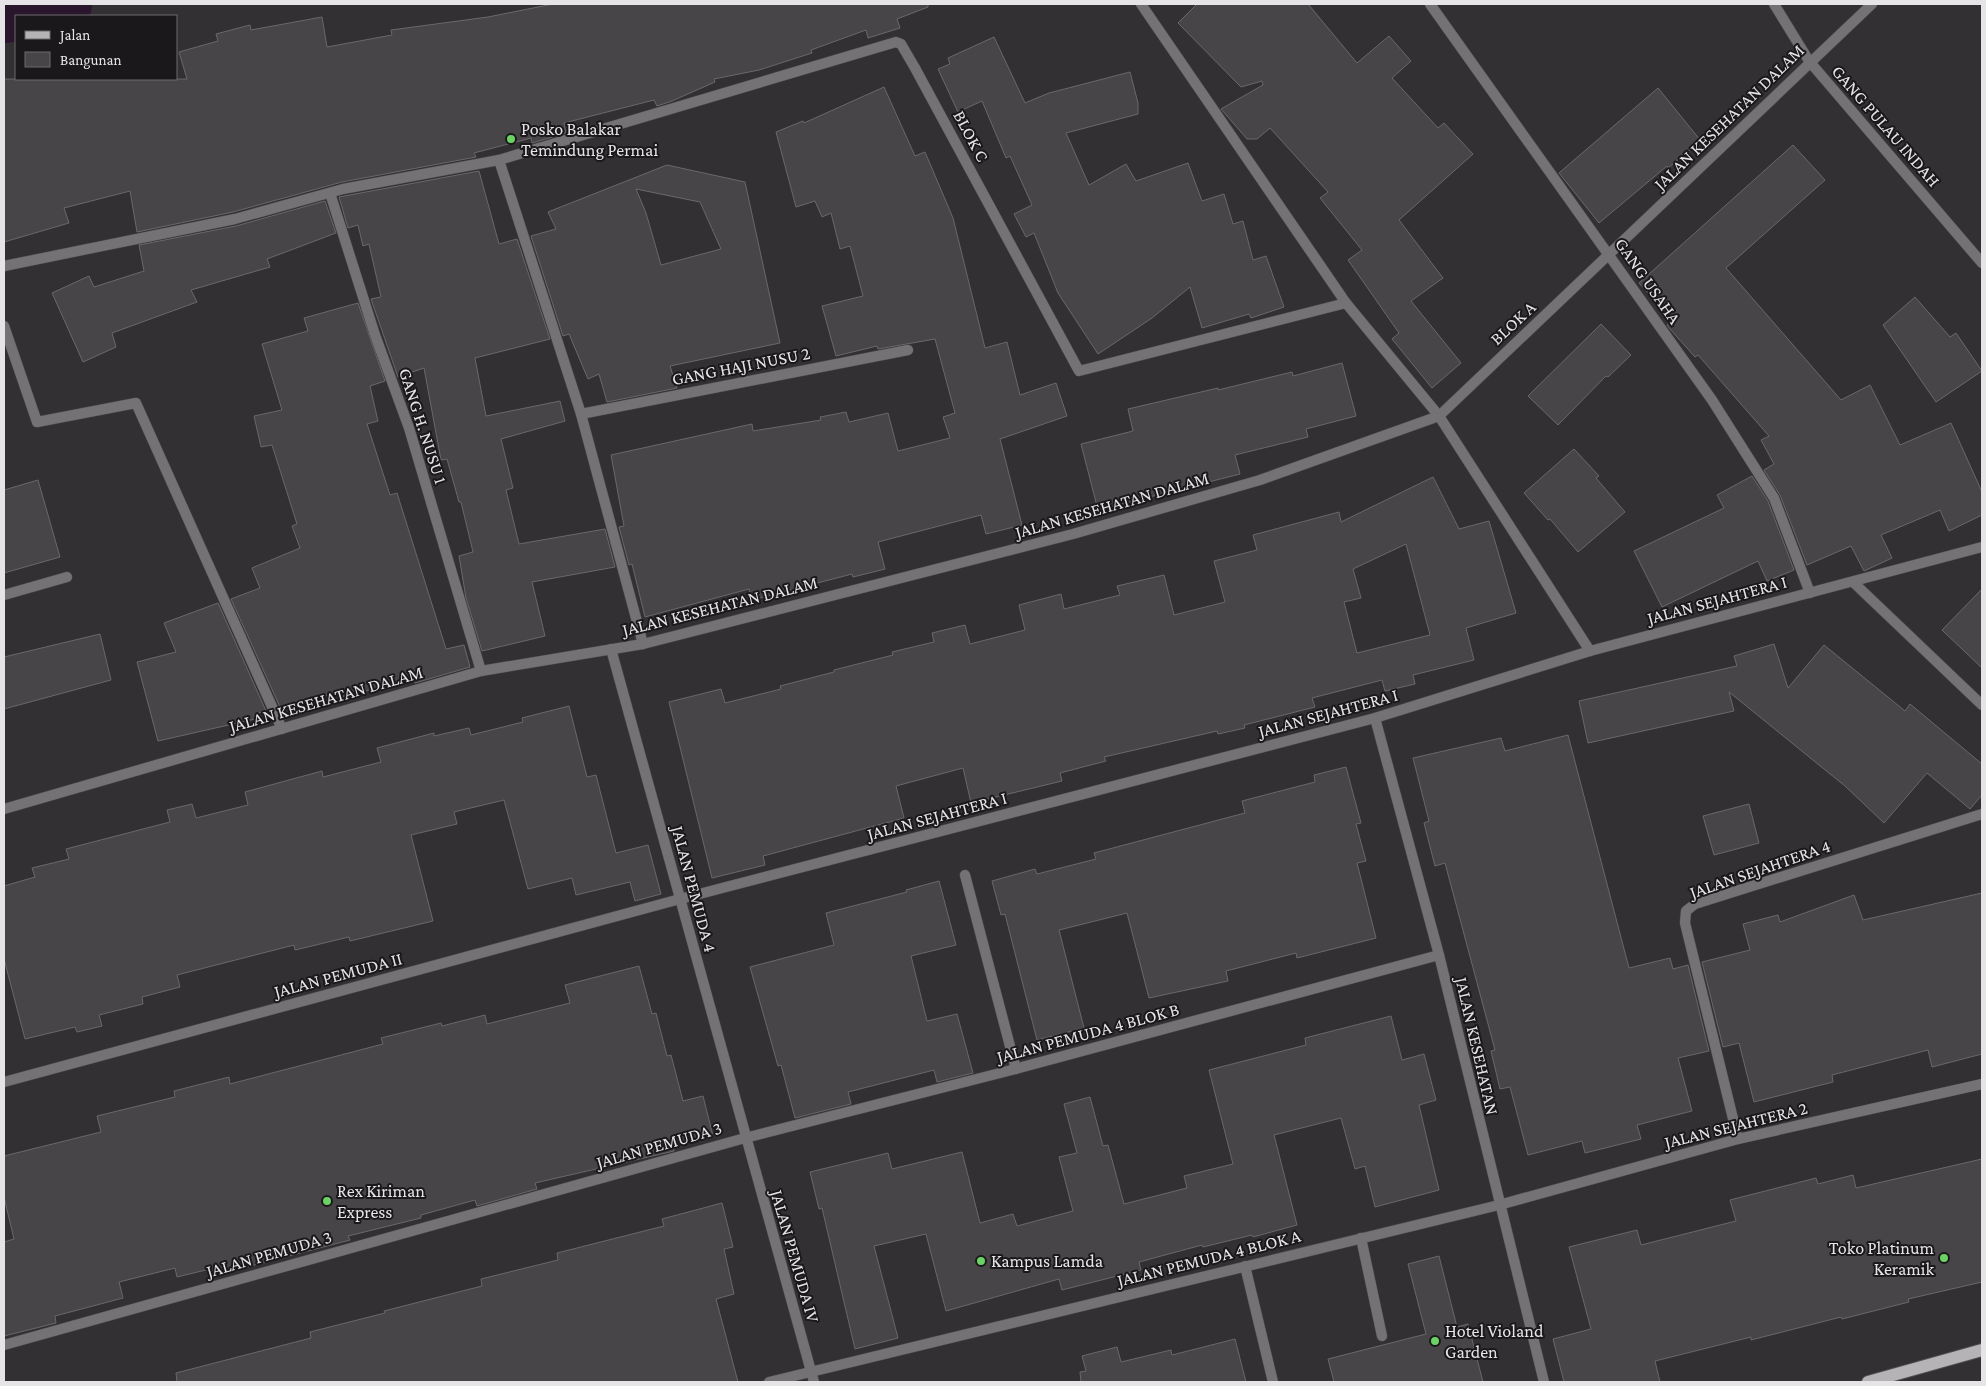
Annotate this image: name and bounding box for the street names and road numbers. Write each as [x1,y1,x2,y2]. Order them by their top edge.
street label: JALAN KESEHATAN DALAM [1648,40,1808,195]
street label: GANG PULAU INDAH [1828,61,1944,191]
street label: BLOK C [949,107,993,165]
street label: GANG USAHA [1611,234,1685,329]
street label: BLOK A [1486,296,1540,349]
street label: GANG HAJI NUSU 2 [670,343,812,389]
street label: GANG H. NUSU 1 [395,366,451,486]
street label: JALAN KESEHATAN DALAM [1011,468,1211,543]
street label: JALAN KESEHATAN DALAM [618,572,820,640]
street label: JALAN SEJAHTERA I [1643,572,1789,629]
street label: JALAN KESEHATAN DALAM [225,662,425,737]
street label: JALAN SEJAHTERA I [1254,685,1400,742]
street label: JALAN SEJAHTERA I [863,788,1009,845]
street label: JALAN PEMUDA 4 [667,822,721,954]
street label: JALAN SEJAHTERA 4 [1685,836,1833,903]
street label: JALAN PEMUDA II [270,948,404,1002]
street label: JALAN KESEHATAN [1451,973,1503,1117]
street label: JALAN PEMUDA 4 BLOK B [993,999,1181,1067]
street label: JALAN SEJAHTERA 2 [1660,1098,1810,1153]
street label: JALAN PEMUDA 3 [592,1118,724,1173]
street label: JALAN PEMUDA IV [766,1186,824,1325]
street label: JALAN PEMUDA 4 BLOK A [1113,1225,1303,1291]
street label: JALAN PEMUDA 3 [202,1227,334,1282]

